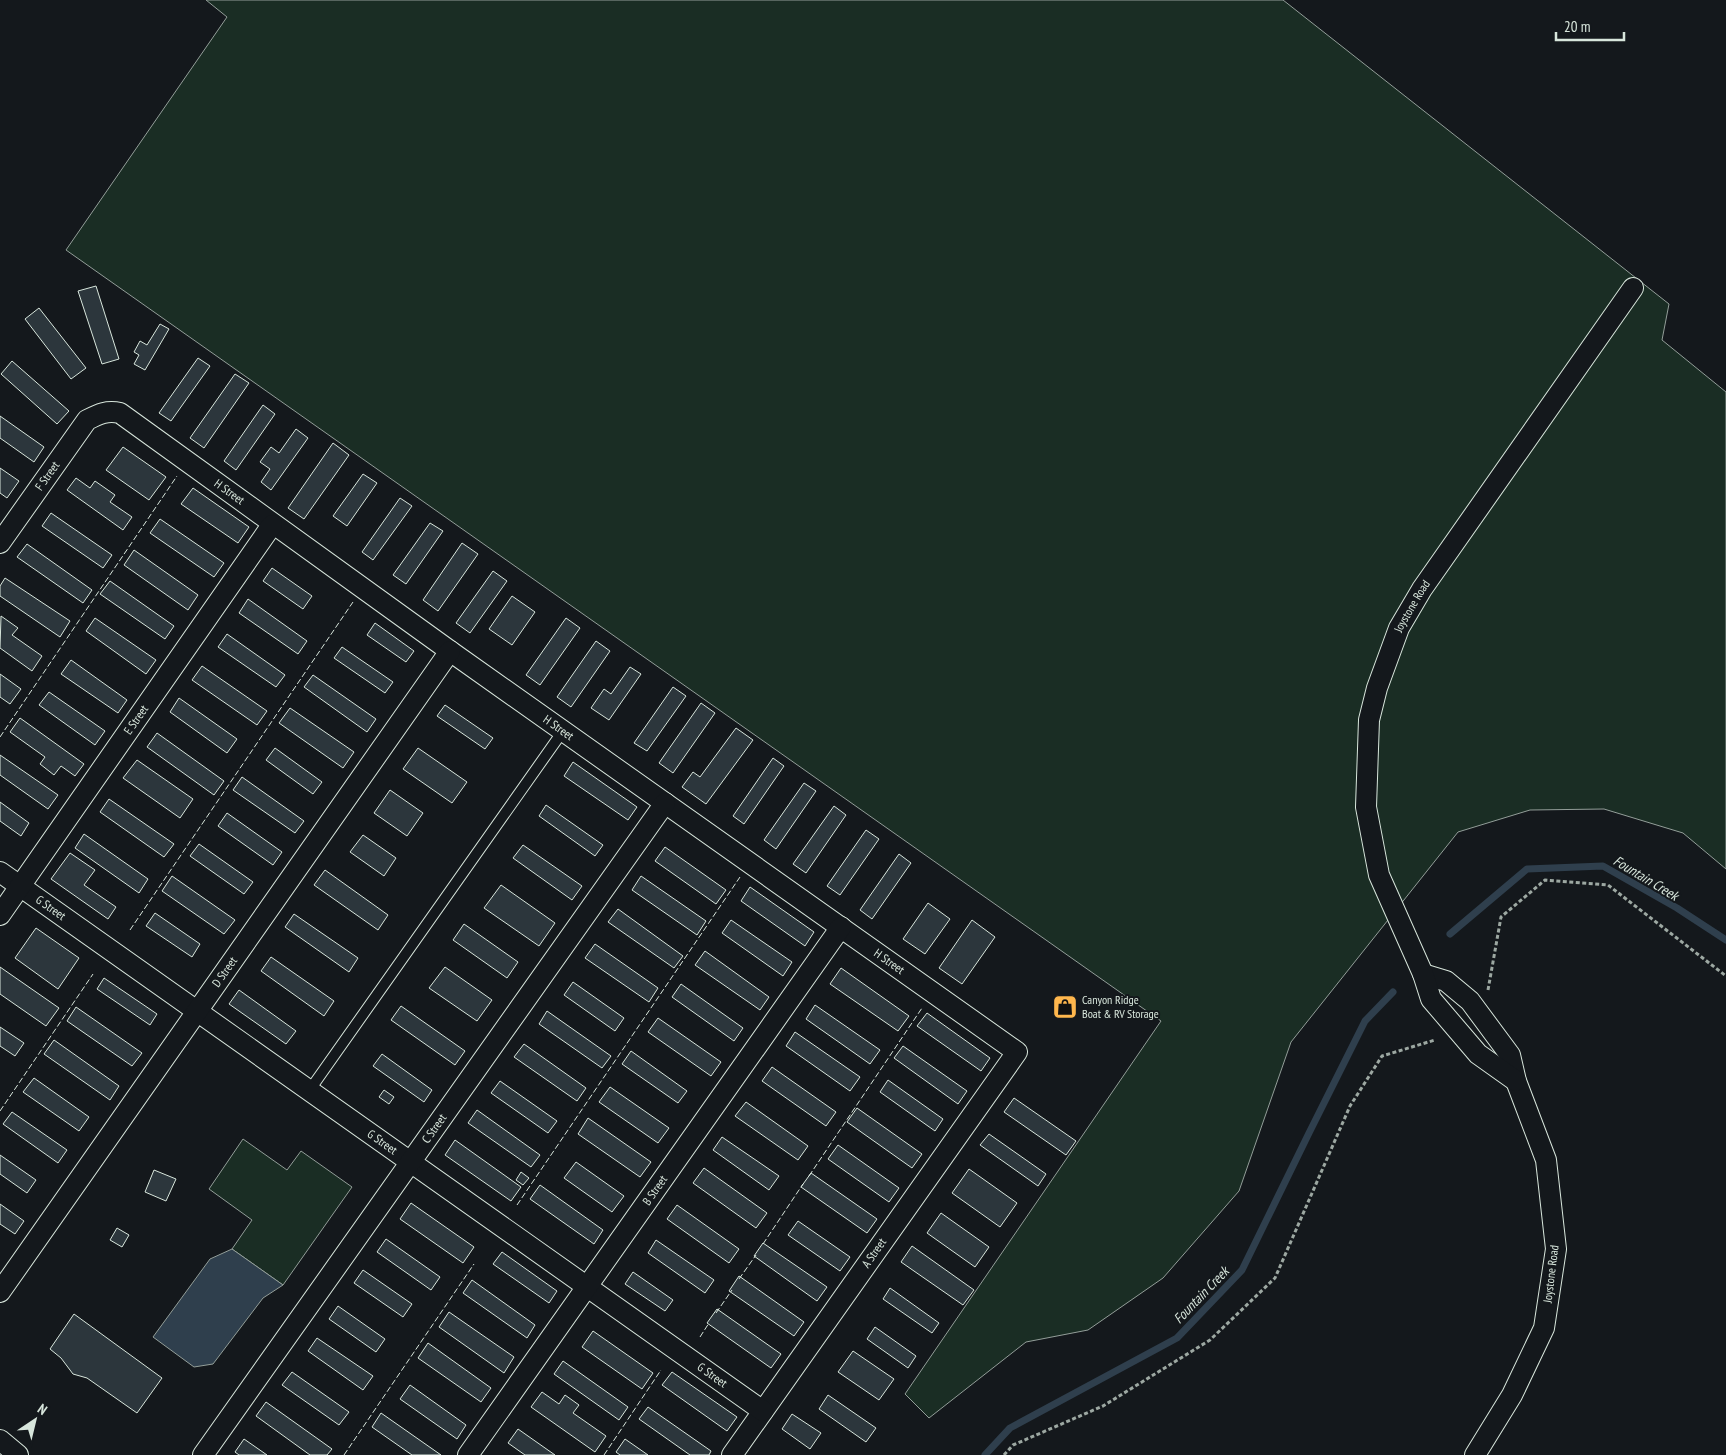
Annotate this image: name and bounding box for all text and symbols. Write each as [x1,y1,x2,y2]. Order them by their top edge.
scale bar [1556,10,1624,42]
text: 20 m [1564,17,1590,36]
street label: F Street [31,458,63,493]
street label: H Street [211,475,248,508]
street label: Joystone Road [1390,577,1433,635]
street label: E Street [120,701,152,737]
street label: H Street [541,711,578,744]
water label: Fountain Creek [1610,852,1683,905]
street label: G Street [33,892,69,924]
street label: H Street [871,945,908,977]
street label: D Street [208,953,240,990]
place label: Canyon Ridge Boat & RV Storage [1082,992,1159,1021]
shop icon: Canyon Ridge Boat & RV Storage [1052,994,1078,1020]
street label: C Street [418,1110,450,1146]
street label: G Street [365,1126,401,1158]
street label: B Street [639,1172,671,1208]
street label: A Street [858,1234,890,1270]
street label: Joystone Road [1539,1244,1561,1305]
water label: Fountain Creek [1169,1262,1234,1327]
street label: G Street [695,1359,731,1391]
north arrow [10,1395,60,1445]
text: N [34,1400,51,1419]

